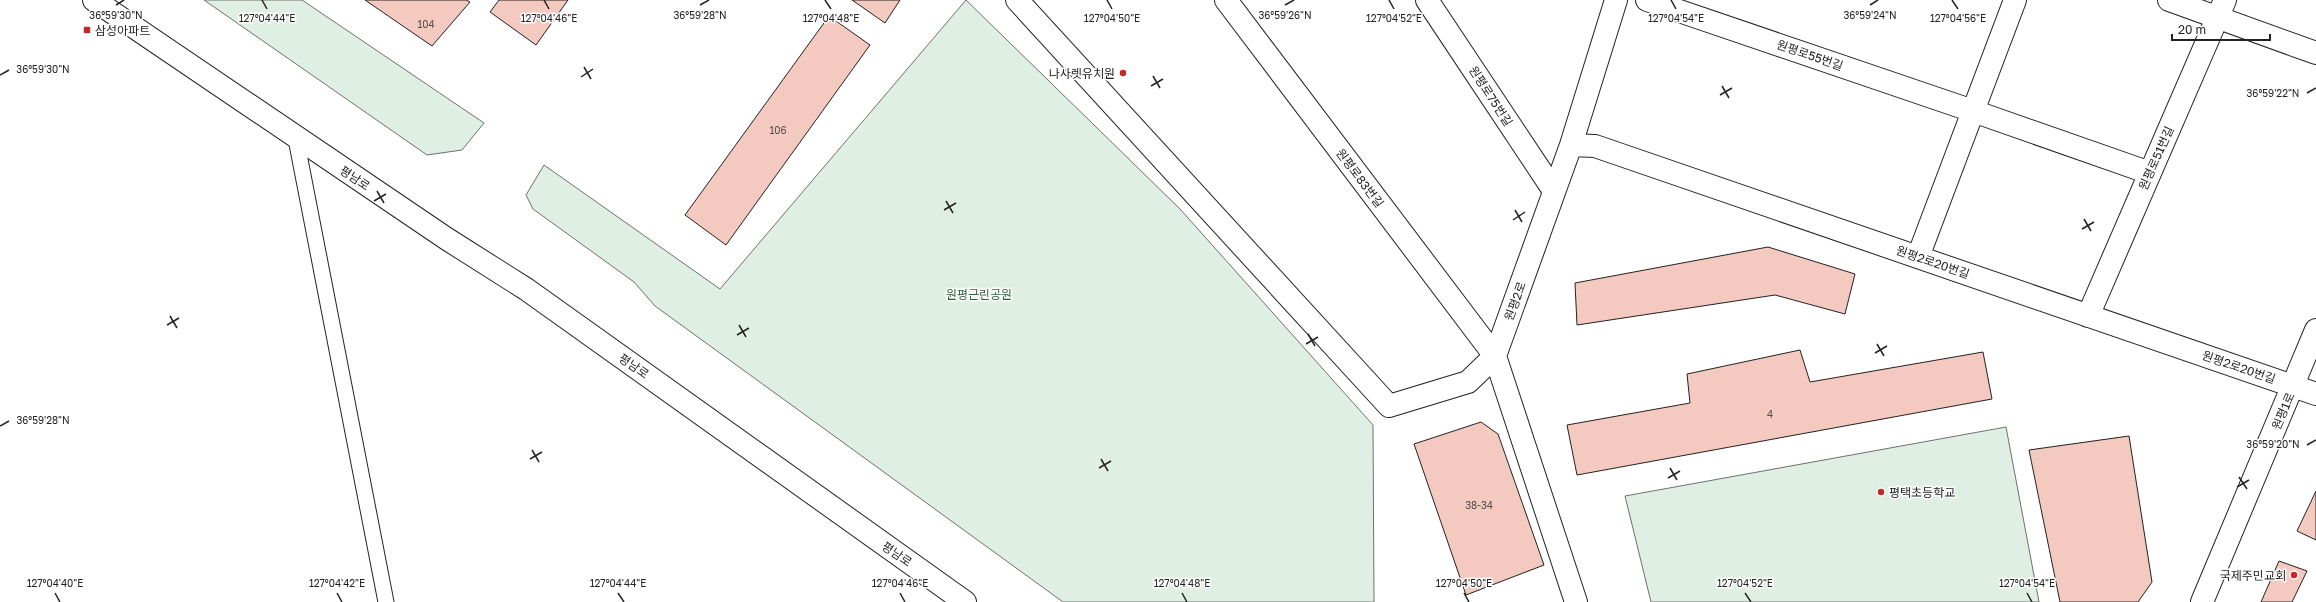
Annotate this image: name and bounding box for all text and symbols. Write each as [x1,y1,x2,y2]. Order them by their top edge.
text: 36°59'30"N [89,9,143,21]
text: 36°59'28"N [673,9,727,21]
text: 36°59'26"N [1258,9,1312,21]
text: 36°59'24"N [1843,9,1897,21]
text: 127°04'44"E [239,12,295,24]
text: 127°04'46"E [521,12,577,24]
text: 127°04'48"E [803,12,859,24]
text: 127°04'50"E [1084,12,1140,24]
text: 127°04'52"E [1366,12,1422,24]
text: 127°04'54"E [1648,12,1704,24]
text: 127°04'56"E [1930,12,1986,24]
scale bar [2172,16,2270,42]
house number: 104 [417,18,435,30]
text: 20 m [2178,22,2206,37]
place label: 삼성아파트 [95,23,150,38]
marker: 삼성아파트 [82,25,92,35]
street label: 원평로55번길 [1775,37,1845,73]
text: 36°59'30"N [16,63,70,75]
street label: 원평로75번길 [1466,63,1516,129]
place label: 나사렛유치원 [1049,66,1115,81]
marker: 나사렛유치원 [1118,68,1128,78]
text: 36°59'22"N [2247,87,2299,99]
house number: 106 [769,124,787,136]
street label: 원평로51번길 [2135,124,2177,192]
street label: 원평로83번길 [1333,146,1387,210]
street label: 평남로 [337,163,373,193]
street label: 원평2로20번길 [1894,242,1972,282]
street label: 원평2로 [1501,280,1529,322]
park label: 원평근린공원 [946,287,1012,302]
street label: 원평2로20번길 [2200,347,2278,387]
street label: 평남로 [616,350,652,382]
street label: 원평1로 [2268,390,2298,432]
house number: 4 [1767,408,1773,420]
text: 36°59'28"N [16,414,70,426]
text: 36°59'20"N [2246,438,2300,450]
place label: 평택초등학교 [1889,485,1955,500]
marker: 평택초등학교 [1876,487,1886,497]
house number: 38-34 [1465,499,1493,511]
street label: 평남로 [879,538,915,570]
place label: 국제주민교회 [2220,568,2286,583]
marker: 국제주민교회 [2289,570,2299,580]
text: 127°04'40"E [27,577,83,589]
text: 127°04'42"E [309,577,365,589]
text: 127°04'44"E [590,577,646,589]
text: 127°04'46"E [872,577,928,589]
text: 127°04'48"E [1154,577,1210,589]
text: 127°04'50"E [1436,577,1492,589]
text: 127°04'52"E [1717,577,1773,589]
text: 127°04'54"E [1999,577,2055,589]

